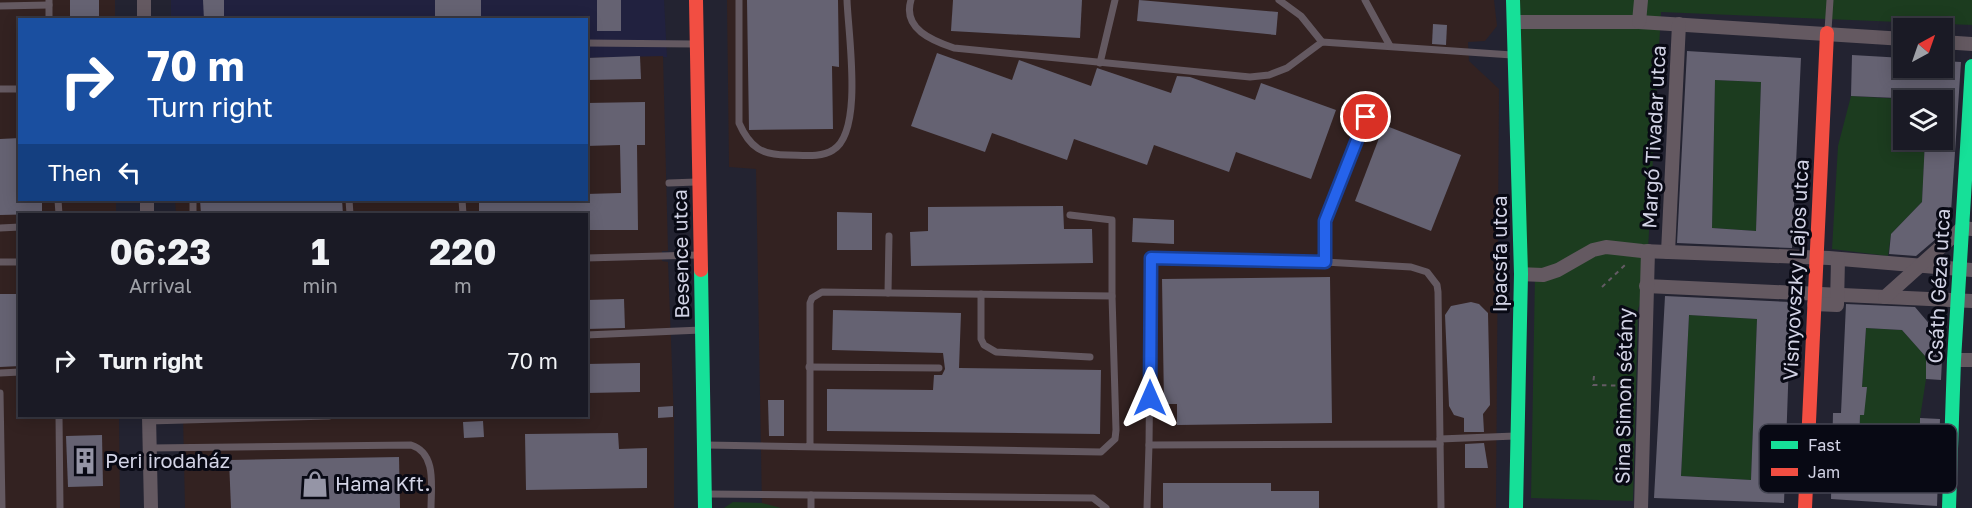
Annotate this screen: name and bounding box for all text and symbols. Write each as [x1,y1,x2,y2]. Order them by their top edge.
north arrow [1893,18,1953,78]
map controls [1893,18,1953,150]
text: 70 m [147,40,244,90]
icon: right [48,42,126,120]
street label: Margó Tivadar utca [1636,45,1670,229]
button: layers [1893,90,1953,150]
text: Turn right [147,91,273,123]
pin [1340,91,1391,142]
icon: arrive [1349,100,1382,133]
icon: left [113,156,146,189]
text: Then [48,159,101,186]
street label: Visnyovszky Lajos utca [1777,159,1813,381]
street label: Besence utca [667,189,693,319]
street label: Ipacsfa utca [1487,196,1511,312]
street label: Csáth Géza utca [1922,208,1954,364]
text: 06:23 [109,230,211,273]
text: 1 [311,230,329,273]
text: 220 [429,230,497,273]
text: Arrival [129,273,192,297]
text: min [302,273,338,297]
text: m [454,273,472,297]
street label: Sina Simon sétány [1609,308,1637,484]
icon: right [48,344,81,377]
text: Turn right [99,347,203,374]
text: 70 m [508,347,558,374]
position arrow [1118,366,1182,430]
legend [1759,424,1957,493]
text: Fast [1808,435,1841,455]
building icon: Peri irodaház [70,446,100,476]
place label: Peri irodaház [105,448,230,472]
text: Jam [1808,462,1840,482]
shop icon: Hama Kft. [300,469,330,499]
place label: Hama Kft. [335,471,431,495]

